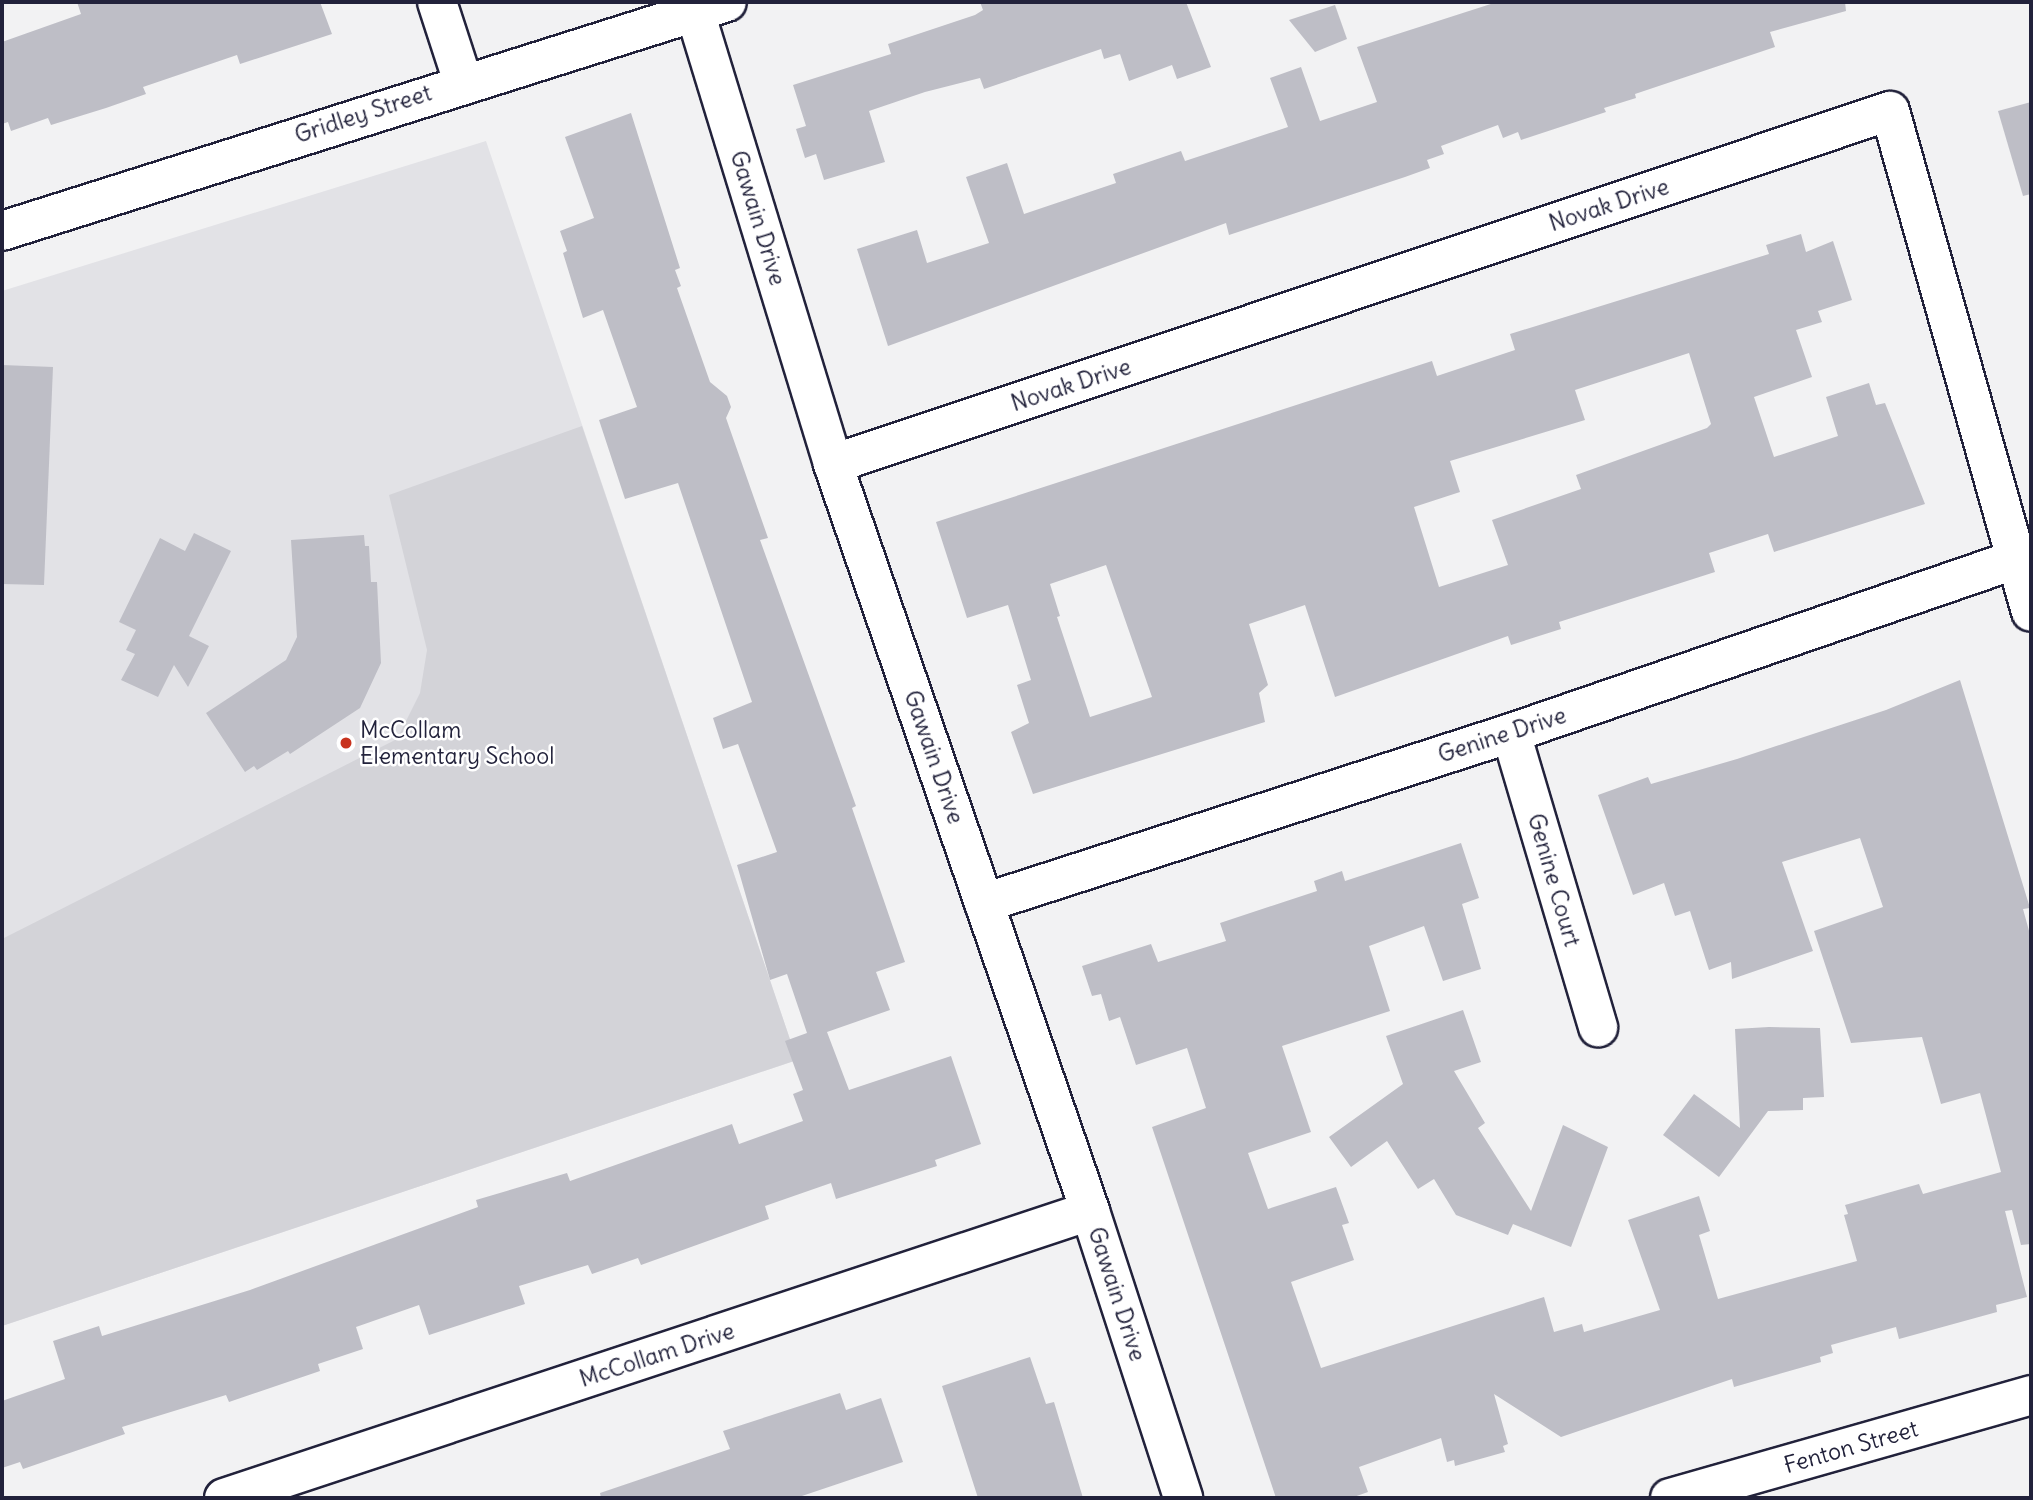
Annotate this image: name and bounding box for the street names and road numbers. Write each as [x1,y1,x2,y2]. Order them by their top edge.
street label: Gridley Street [291,79,435,149]
street label: Gawain Drive [724,147,792,289]
street label: Novak Drive [1546,173,1672,237]
street label: Novak Drive [1008,353,1134,417]
street label: Gawain Drive [898,687,970,827]
street label: Genine Drive [1434,701,1570,769]
street label: Genine Court [1522,810,1586,950]
street label: Gawain Drive [1082,1224,1152,1364]
street label: McCollam Drive [576,1317,738,1393]
street label: Fenton Street [1781,1415,1921,1479]

